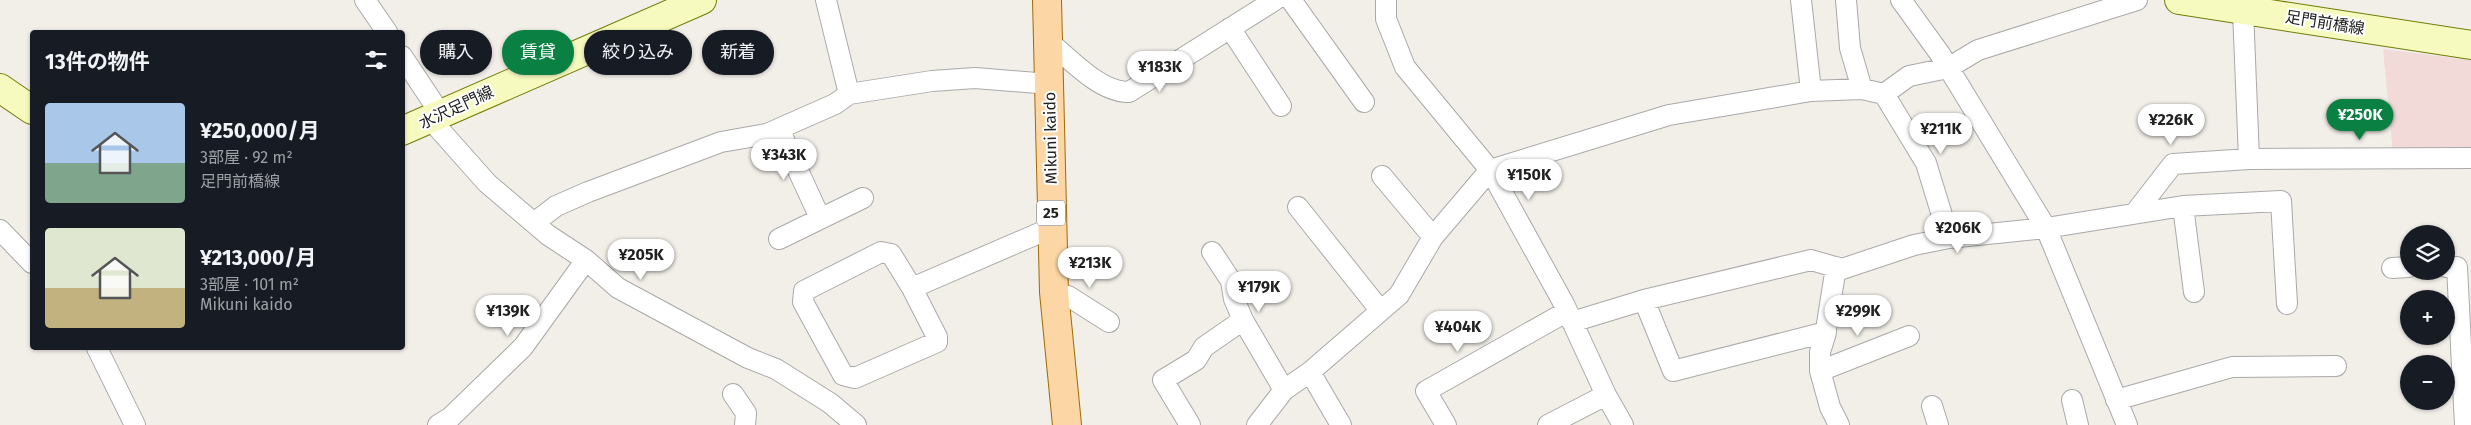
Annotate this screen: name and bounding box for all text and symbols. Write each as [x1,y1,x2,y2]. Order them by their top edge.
street label: 足門前橋線 [2284,7,2366,38]
chip: 購入 [420,30,492,75]
chip: 賃貸 [502,30,574,75]
chip: 絞り込み [584,30,692,75]
chip: 新着 [702,30,774,75]
icon: filters [362,46,390,74]
text: 13件の物件 [45,49,150,75]
pin: ¥183K [1125,51,1195,93]
text: ¥183K [1138,57,1182,76]
street label: 水沢足門線 [416,82,496,133]
street label: Mikuni kaido [1040,92,1061,184]
pin: ¥250K [2325,98,2395,141]
pin: ¥226K [2136,104,2206,146]
text: ¥250K [2337,105,2383,124]
text: ¥226K [2149,110,2193,129]
pin: ¥211K [1906,112,1976,155]
text: ¥250,000/月 [200,118,320,144]
text: ¥211K [1920,119,1962,138]
icon: home [85,123,145,183]
pin: ¥343K [749,138,819,181]
text: ¥343K [762,145,806,164]
text: 3部屋 · 92 m² [200,148,293,167]
pin: ¥150K [1494,158,1564,201]
text: ¥150K [1507,165,1551,184]
text: 足門前橋線 [200,172,280,191]
road number: 25 [1037,200,1065,226]
pin: ¥206K [1923,212,1993,254]
text: ¥206K [1935,218,1981,237]
map controls [2400,225,2455,410]
button: layers [2400,225,2455,280]
pin: ¥205K [606,238,676,281]
text: ¥213,000/月 [200,245,316,271]
text: ¥205K [618,245,664,264]
pin: ¥213K [1055,246,1125,289]
icon: home [85,248,145,308]
text: ¥213K [1069,253,1111,272]
pin: ¥179K [1224,270,1294,313]
text: 3部屋 · 101 m² [200,275,299,294]
text: ¥179K [1238,277,1280,296]
button: + [2400,290,2455,345]
pin: ¥139K [473,294,543,337]
pin: ¥299K [1823,294,1893,337]
text: Mikuni kaido [200,295,293,314]
text: ¥139K [486,301,530,320]
text: ¥299K [1835,301,1881,320]
pin: ¥404K [1423,310,1493,353]
text: ¥404K [1435,317,1481,336]
button: − [2400,355,2455,410]

